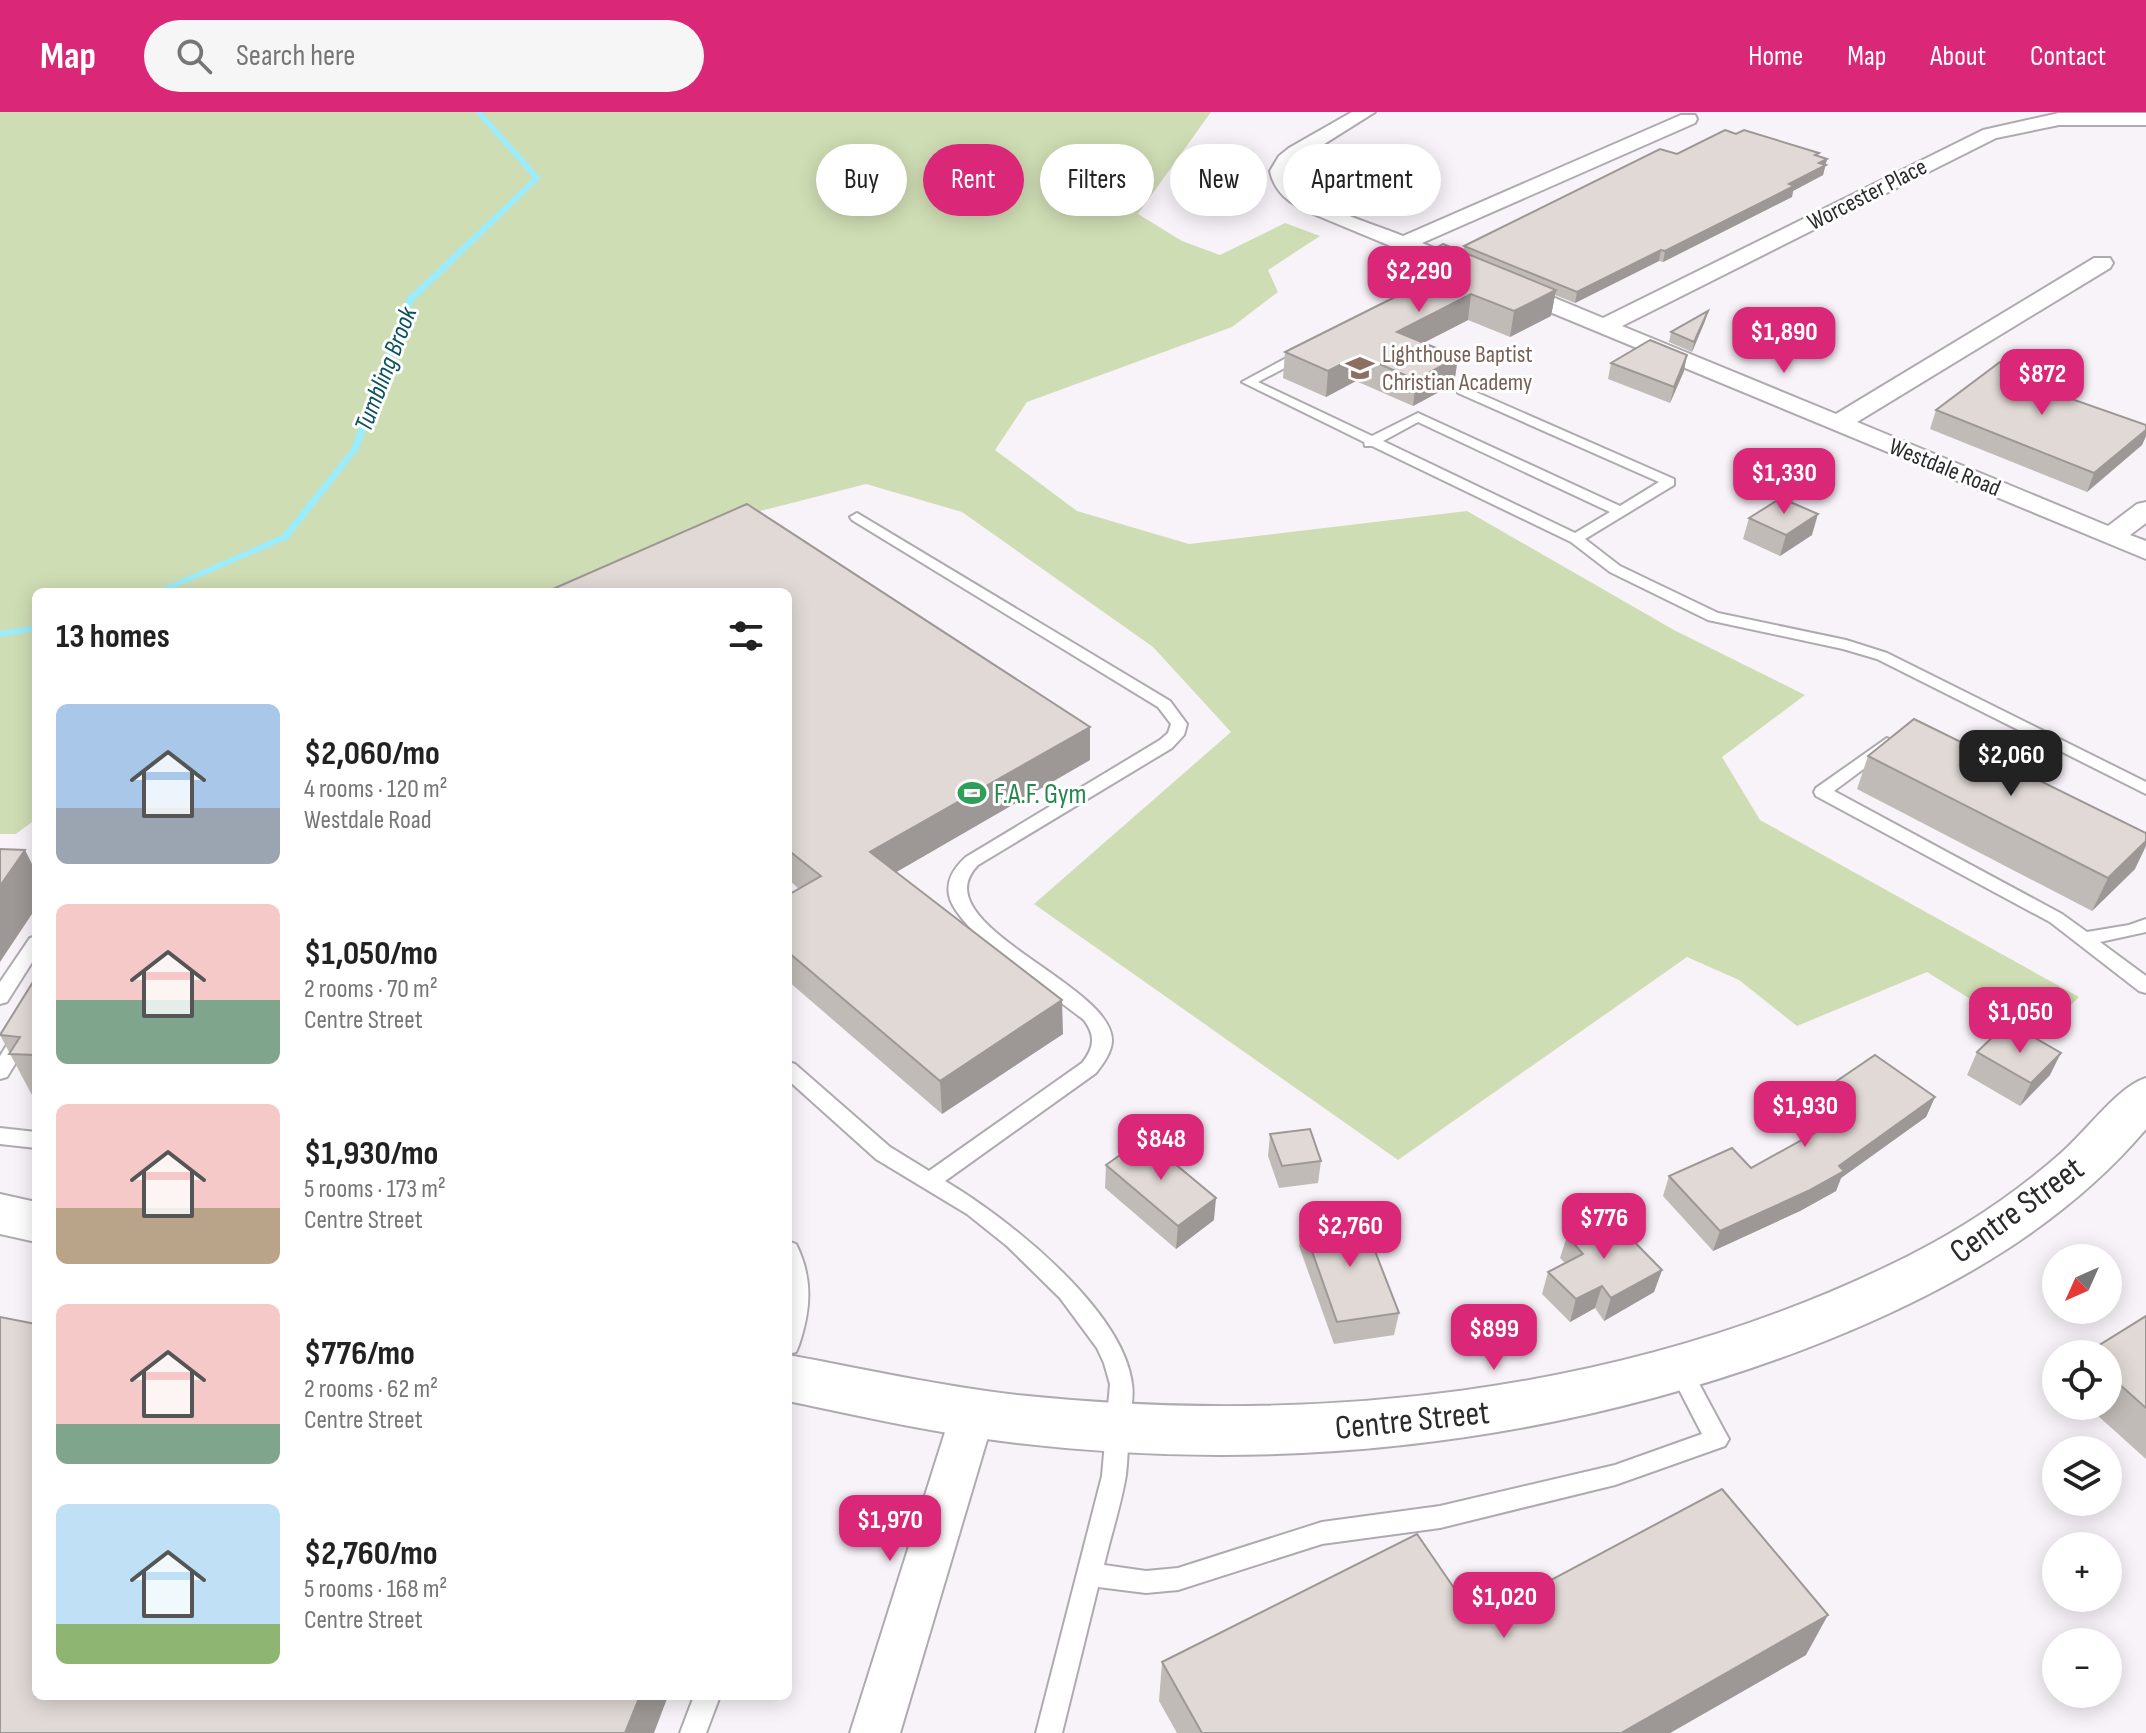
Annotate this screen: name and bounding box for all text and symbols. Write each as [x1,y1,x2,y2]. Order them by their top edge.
search box [144,20,704,92]
text: Map [40,34,96,79]
icon: search [172,34,216,78]
text: Search here [236,38,355,74]
text: Home [1748,40,1803,73]
text: Map [1847,40,1886,73]
text: About [1930,40,1986,73]
text: Contact [2030,40,2106,73]
chip: Buy [816,144,907,216]
chip: Rent [923,144,1024,216]
chip: Filters [1040,144,1154,216]
chip: New [1170,144,1267,216]
chip: Apartment [1283,144,1441,216]
street label: Worcester Place [1803,152,1932,237]
pin: $2,290 [1354,246,1484,314]
text: $2,290 [1386,256,1452,287]
water label: Tumbling Brook [349,302,425,436]
pin: $1,890 [1719,307,1849,375]
text: $1,890 [1750,317,1818,348]
place label: Lighthouse Baptist Christian Academy [1382,340,1533,397]
pin: $872 [1995,349,2089,417]
school or university icon: Lighthouse Baptist Christian Academy [1345,353,1375,383]
text: $872 [2018,359,2066,390]
street label: Westdale Road [1885,432,2005,503]
pin: $1,330 [1719,448,1849,516]
text: $1,330 [1751,458,1817,489]
icon: filters [724,614,768,658]
text: 13 homes [56,616,170,657]
pin: $2,060 [1946,730,2076,798]
text: $2,060/mo [304,733,440,774]
icon: home [120,736,216,832]
text: $2,060 [1977,740,2045,771]
text: 4 rooms · 120 m² [304,774,448,805]
sports icon: F.A.F. Gym [957,778,987,808]
place label: F.A.F. Gym [994,778,1087,811]
text: Westdale Road [304,805,432,836]
text: $1,050/mo [304,933,438,974]
icon: home [120,936,216,1032]
text: 2 rooms · 70 m² [304,974,438,1005]
pin: $1,050 [1955,987,2085,1055]
text: $1,050 [1987,997,2053,1028]
text: Centre Street [304,1005,423,1036]
pin: $1,930 [1740,1081,1870,1149]
text: $1,930 [1772,1091,1838,1122]
pin: $848 [1114,1114,1208,1182]
text: $848 [1136,1124,1186,1155]
text: $1,930/mo [304,1133,438,1174]
icon: home [120,1136,216,1232]
street label: Centre Street [1942,1148,2092,1272]
text: 5 rooms · 173 m² [304,1174,446,1205]
pin: $776 [1557,1193,1651,1261]
pin: $2,760 [1285,1201,1415,1269]
text: $776 [1580,1203,1628,1234]
text: Centre Street [304,1205,423,1236]
text: $2,760 [1317,1211,1383,1242]
north arrow [2042,1244,2122,1324]
map controls [2042,1244,2122,1708]
pin: $899 [1447,1304,1541,1372]
text: $899 [1469,1314,1519,1345]
text: $776/mo [304,1333,415,1374]
icon: home [120,1336,216,1432]
button: locate [2042,1340,2122,1420]
text: 2 rooms · 62 m² [304,1374,438,1405]
street label: Centre Street [1333,1392,1491,1449]
text: Centre Street [304,1405,423,1436]
button: layers [2042,1436,2122,1516]
pin: $1,970 [825,1495,955,1563]
text: $1,970 [857,1505,923,1536]
button: + [2042,1532,2122,1612]
text: $2,760/mo [304,1533,438,1574]
icon: home [120,1536,216,1632]
pin: $1,020 [1439,1572,1569,1640]
text: 5 rooms · 168 m² [304,1574,447,1605]
text: $1,020 [1471,1582,1537,1613]
text: Centre Street [304,1605,423,1636]
button: − [2042,1628,2122,1708]

